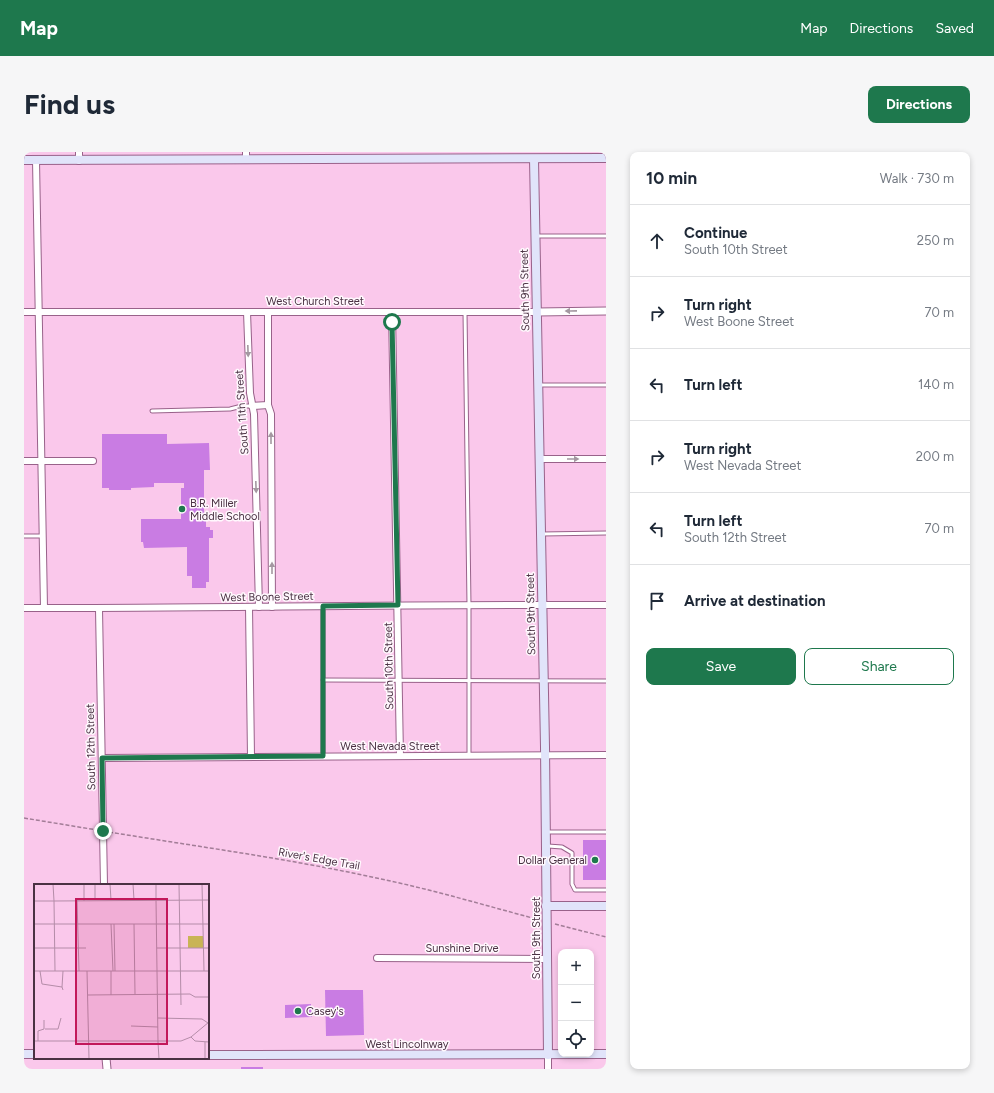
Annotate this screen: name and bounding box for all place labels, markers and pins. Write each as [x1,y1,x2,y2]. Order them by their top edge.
place label: B.R. Miller Middle School [190,497,260,523]
marker: B.R. Miller Middle School [177,504,187,514]
place label: Dollar General [518,854,587,867]
marker: Dollar General [590,855,600,865]
place label: Casey's [306,1005,344,1018]
marker: Casey's [293,1006,303,1016]

